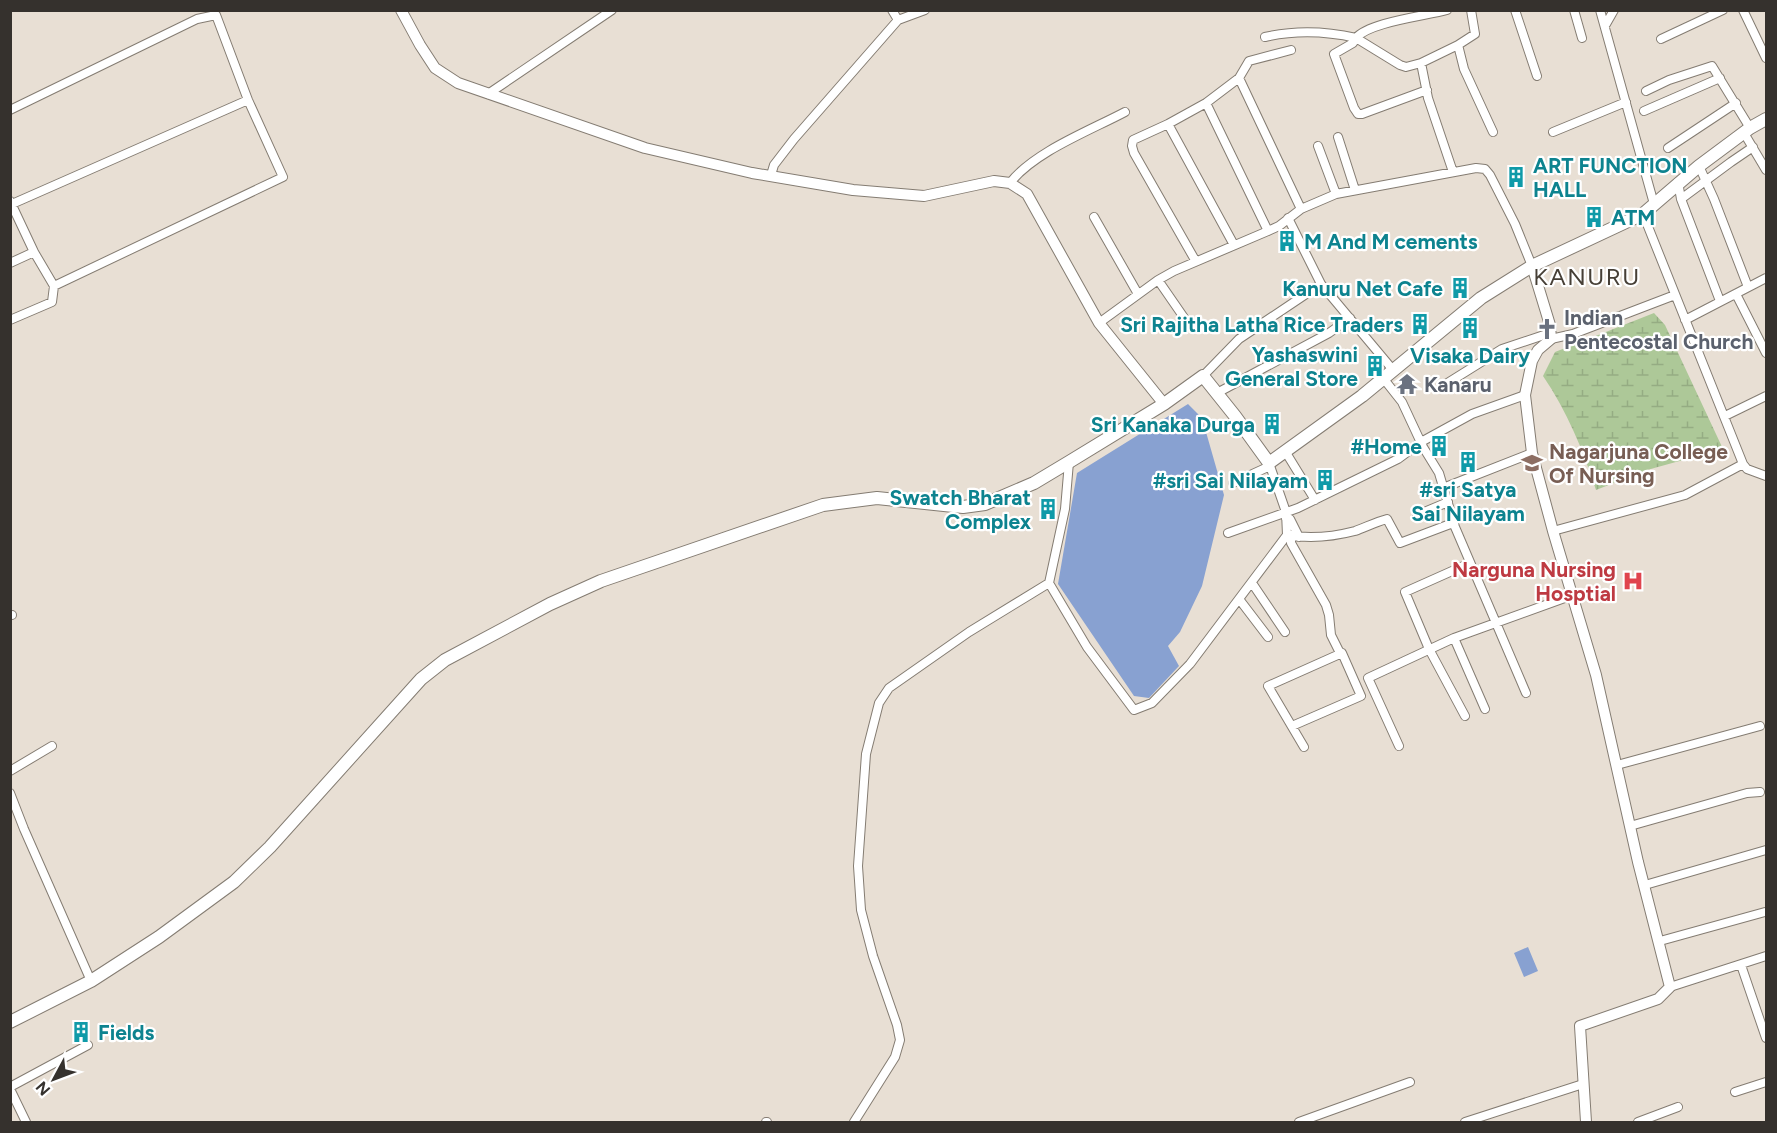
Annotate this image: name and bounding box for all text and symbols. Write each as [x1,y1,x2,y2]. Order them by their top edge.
place label: ART FUNCTION HALL [1533,153,1688,202]
building icon: ART FUNCTION HALL [1504,165,1528,189]
building icon: ATM [1582,205,1606,229]
place label: ATM [1611,205,1655,230]
building icon: M And M cements [1275,229,1299,253]
place label: M And M cements [1304,229,1478,254]
district label: KANURU [1533,262,1641,291]
place label: Kanuru Net Cafe [1282,276,1443,301]
building icon: Kanuru Net Cafe [1448,276,1472,300]
place label: Indian Pentecostal Church [1564,305,1753,354]
place label: Sri Rajitha Latha Rice Traders [1120,312,1403,337]
building icon: Sri Rajitha Latha Rice Traders [1408,312,1432,336]
building icon: Visaka Dairy [1458,316,1482,340]
church icon: Indian Pentecostal Church [1535,317,1559,341]
place label: Yashaswini General Store [1225,342,1358,391]
place label: Visaka Dairy [1410,343,1531,368]
building icon: Yashaswini General Store [1363,354,1387,378]
temple icon: Kanaru [1395,372,1419,396]
place label: Kanaru [1424,372,1492,397]
place label: Sri Kanaka Durga [1091,412,1255,437]
building icon: Sri Kanaka Durga [1260,412,1284,436]
place label: #Home [1351,434,1422,459]
building icon: #Home [1427,434,1451,458]
place label: Nagarjuna College Of Nursing [1549,439,1728,488]
building icon: #sri Satya Sai Nilayam [1456,450,1480,474]
school or university icon: Nagarjuna College Of Nursing [1520,451,1544,475]
place label: #sri Sai Nilayam [1153,468,1308,493]
building icon: #sri Sai Nilayam [1313,468,1337,492]
place label: #sri Satya Sai Nilayam [1411,477,1525,526]
place label: Swatch Bharat Complex [890,485,1032,534]
building icon: Swatch Bharat Complex [1036,497,1060,521]
place label: Narguna Nursing Hosptial [1452,557,1616,606]
hospital icon: Narguna Nursing Hosptial [1621,569,1645,593]
building icon: Fields [69,1020,93,1044]
place label: Fields [98,1020,154,1045]
north arrow [24,1049,84,1109]
text: N [32,1078,54,1099]

